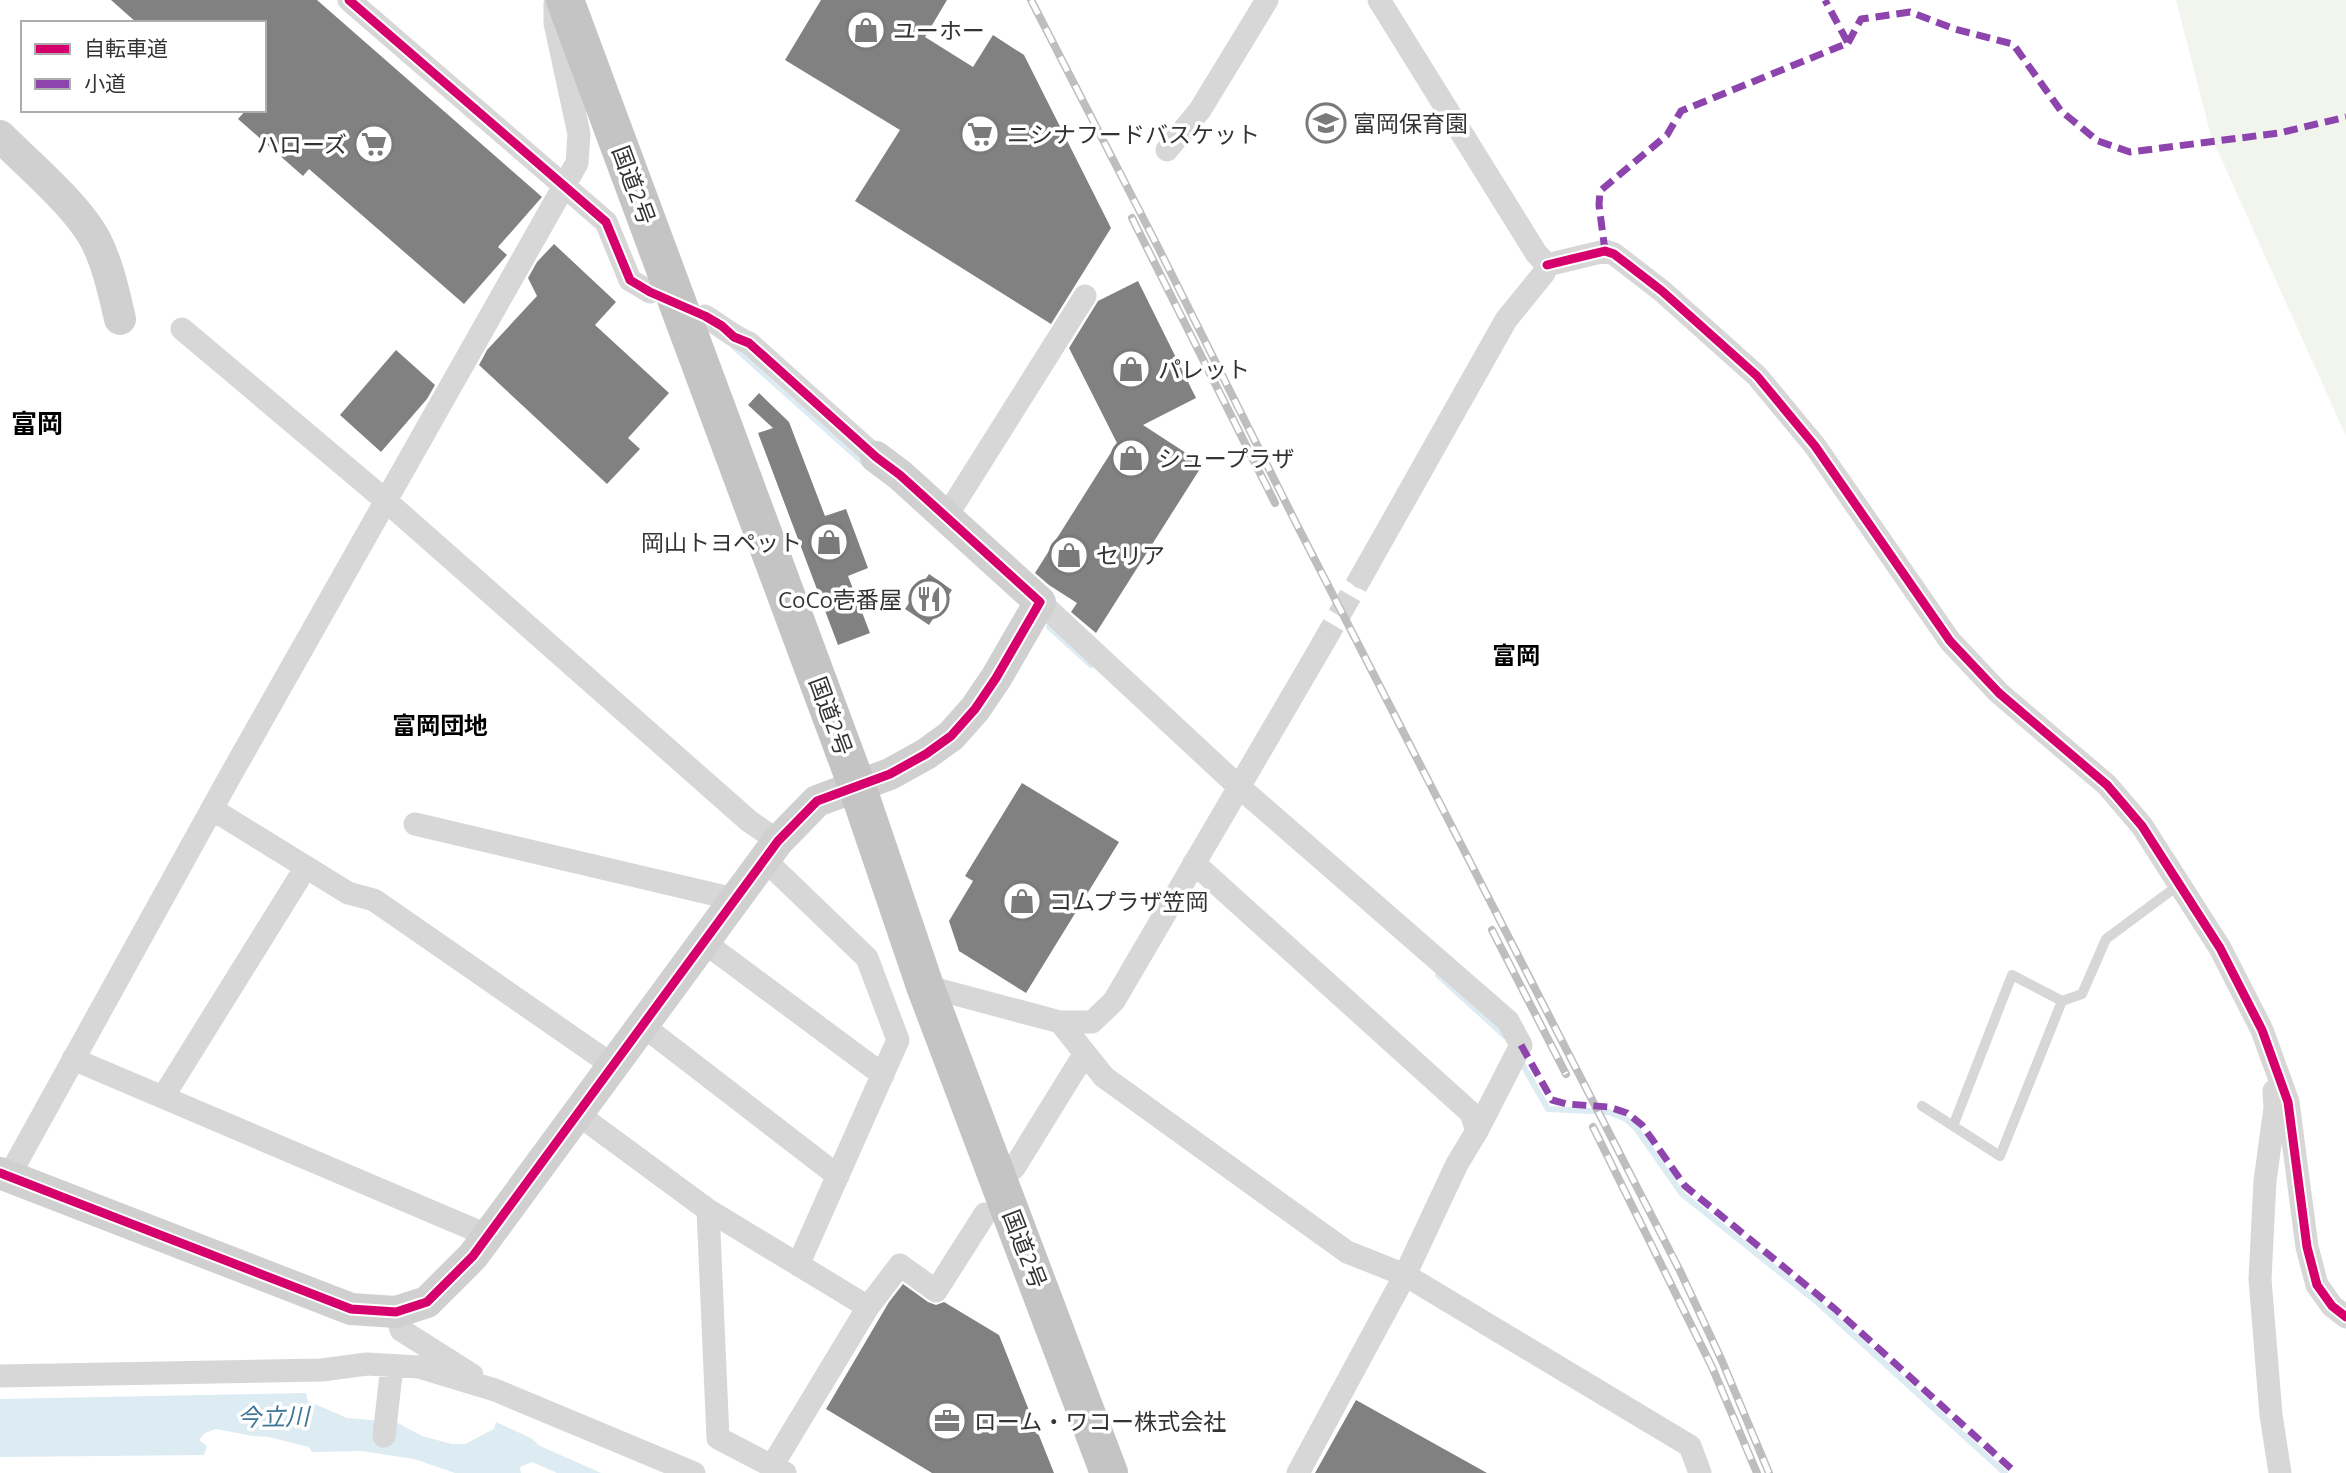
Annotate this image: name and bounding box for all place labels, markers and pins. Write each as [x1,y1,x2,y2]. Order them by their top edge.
shop icon: ユーホー [845,9,887,51]
place label: ユーホー [893,18,985,43]
school or university icon: 富岡保育園 [1305,102,1347,144]
place label: 富岡保育園 [1353,111,1468,136]
supermarket icon: ニシナフードバスケット [959,113,1001,155]
place label: ニシナフードバスケット [1007,122,1260,147]
supermarket icon: ハローズ [353,123,395,165]
place label: ハローズ [256,132,347,157]
shop icon: パレット [1110,348,1152,390]
place label: パレット [1158,357,1250,382]
shop icon: シュープラザ [1110,437,1152,479]
place label: シュープラザ [1158,446,1295,471]
shop icon: 岡山トヨペット [808,521,850,563]
place label: 岡山トヨペット [641,530,802,555]
shop icon: セリア [1048,534,1090,576]
place label: セリア [1096,543,1165,568]
restaurant icon: CoCo壱番屋 [908,578,950,620]
place label: CoCo壱番屋 [778,587,902,612]
shop icon: コムプラザ笠岡 [1001,880,1043,922]
place label: コムプラザ笠岡 [1049,889,1209,914]
office icon: ローム・ワコー株式会社 [926,1400,968,1442]
place label: ローム・ワコー株式会社 [974,1409,1226,1434]

